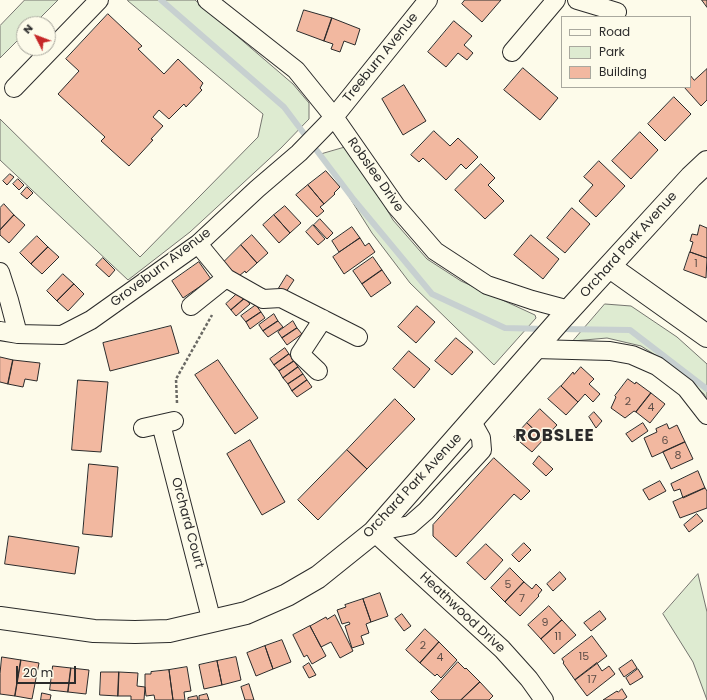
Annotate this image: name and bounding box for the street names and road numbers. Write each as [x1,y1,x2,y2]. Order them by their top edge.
street label: Treeburn Avenue [340,10,422,106]
street label: Robslee Drive [344,135,406,215]
street label: Orchard Park Avenue [577,189,681,301]
street label: Groveburn Avenue [108,225,214,311]
street label: Orchard Park Avenue [360,430,466,542]
street label: Orchard Court [167,476,207,570]
street label: Heathwood Drive [416,569,508,657]

